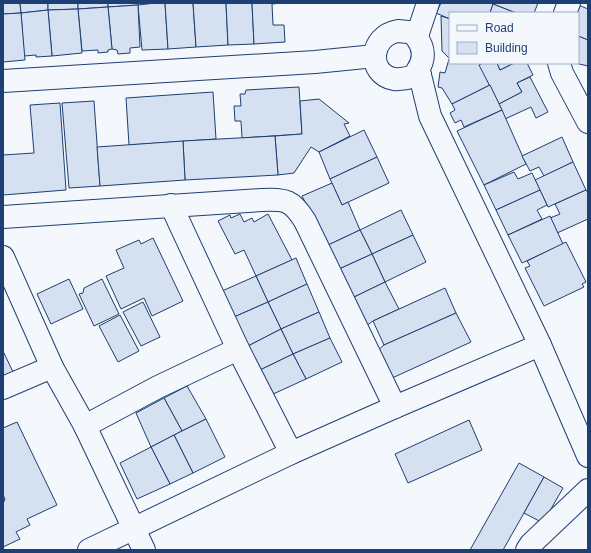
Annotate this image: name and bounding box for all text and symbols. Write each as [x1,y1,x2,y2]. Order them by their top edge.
legend [449,12,579,64]
text: Road [485,21,514,35]
text: Building [485,41,528,55]

